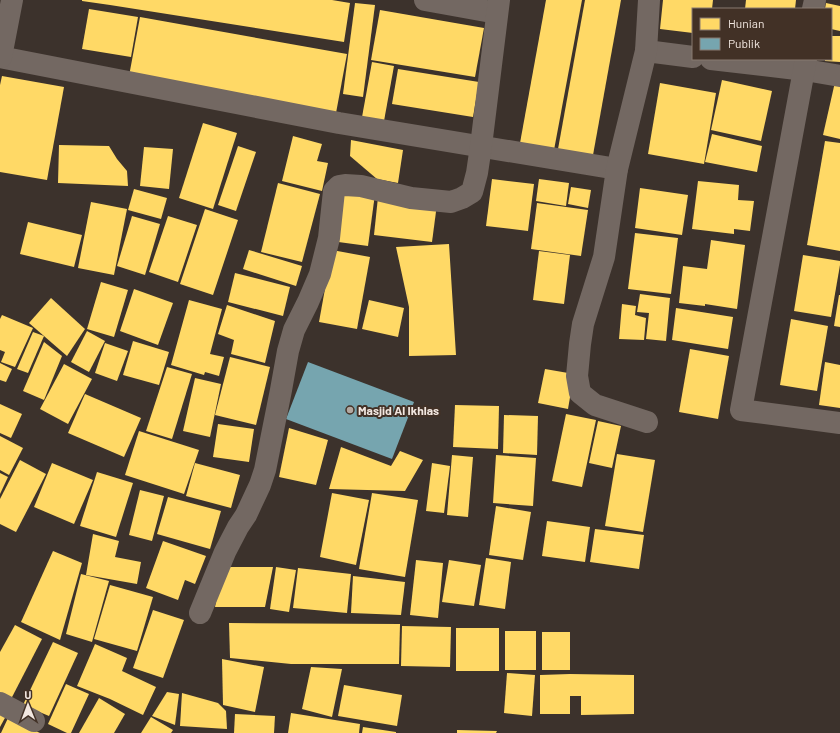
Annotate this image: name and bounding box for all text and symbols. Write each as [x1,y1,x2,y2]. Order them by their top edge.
legend [692,8,832,60]
text: Hunian [728,16,764,30]
text: Publik [728,36,760,50]
place label: Masjid Al Ikhlas [358,403,439,417]
marker: Masjid Al Ikhlas [345,405,355,415]
north arrow [8,685,48,725]
text: U [24,688,31,701]

